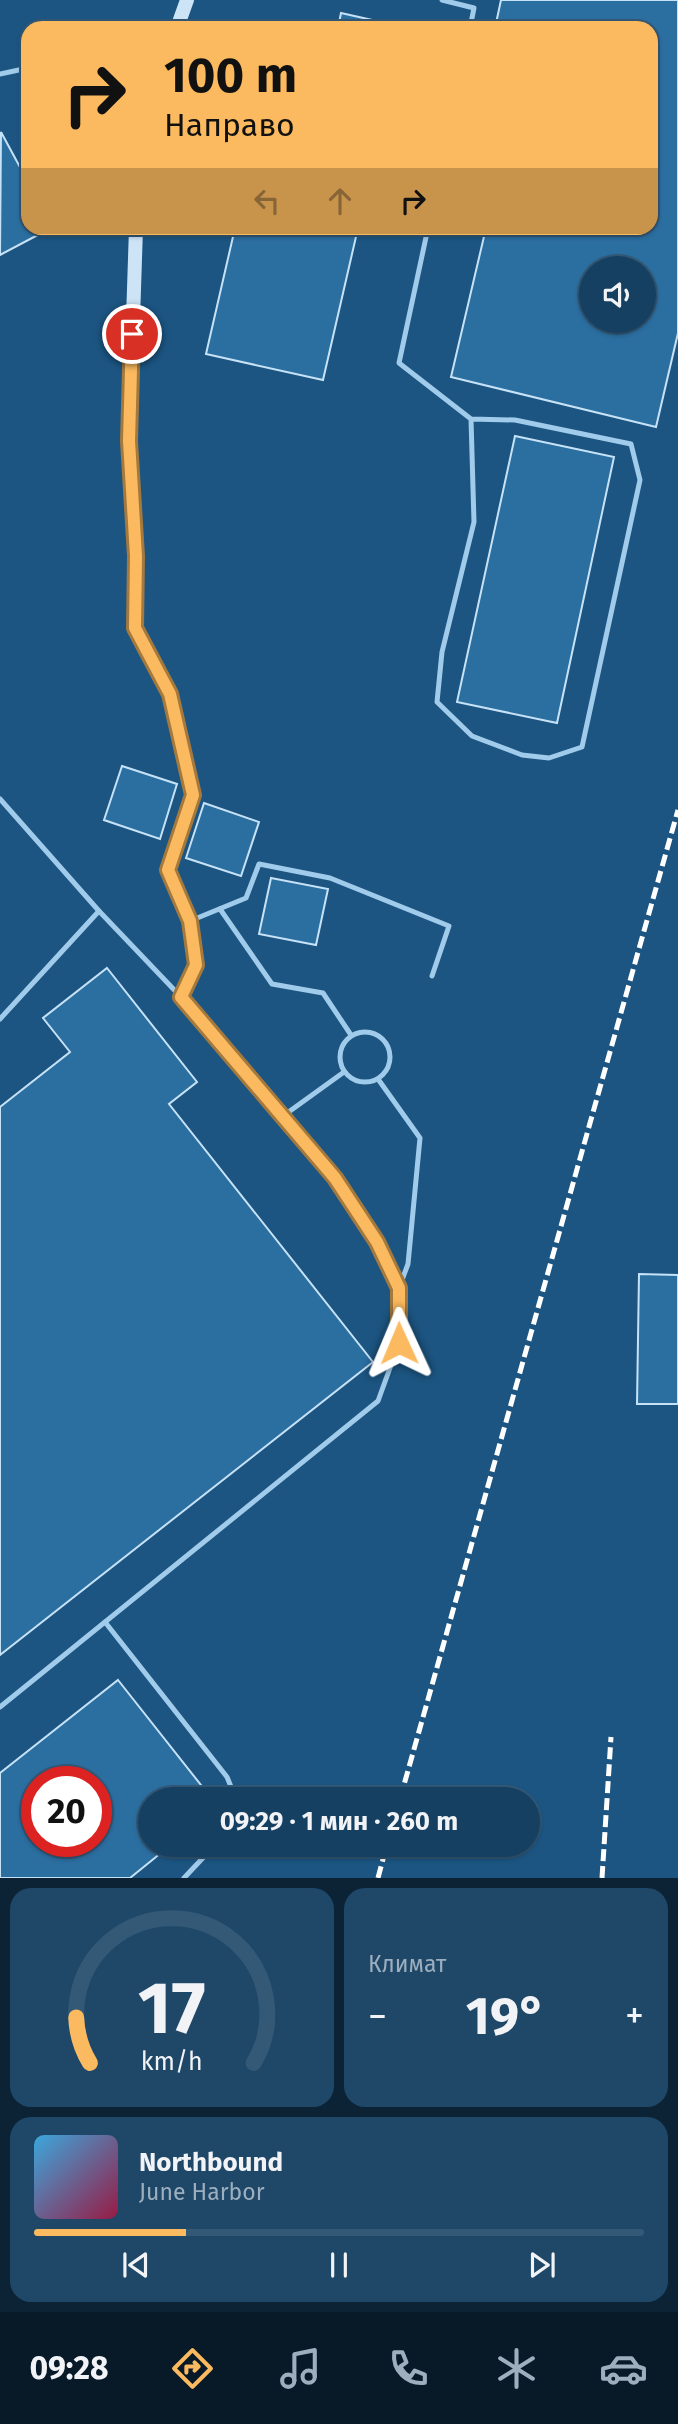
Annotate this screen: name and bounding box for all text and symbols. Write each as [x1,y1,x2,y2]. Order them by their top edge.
text: 100 m [164,46,297,105]
icon: right [49,49,140,140]
text: Направо [164,106,295,144]
icon: left [248,182,286,220]
icon: ahead [321,182,359,220]
icon: right [394,182,432,220]
map controls [579,256,656,333]
button: sound [579,256,656,333]
pin [102,304,162,364]
icon: arrive [113,315,151,353]
position arrow [362,1306,436,1380]
speed limit sign: 20 [21,1766,112,1857]
text: 09:29 · 1 мин · 260 m [220,1806,458,1837]
text: Климат [368,1950,446,1978]
text: 17 [138,1966,206,2053]
text: 19° [466,1985,546,2048]
text: − [368,1993,387,2039]
text: + [625,1993,644,2039]
text: km/h [141,2047,203,2077]
text: Northbound [139,2147,283,2178]
text: June Harbor [139,2178,265,2206]
icon: previous [117,2246,155,2284]
icon: pause [320,2246,358,2284]
icon: next [523,2246,561,2284]
icon: directions [168,2344,217,2393]
icon: music [276,2344,325,2393]
icon: phone [384,2344,433,2393]
icon: climate [492,2344,541,2393]
icon: car [599,2344,648,2393]
text: 09:28 [29,2349,109,2387]

